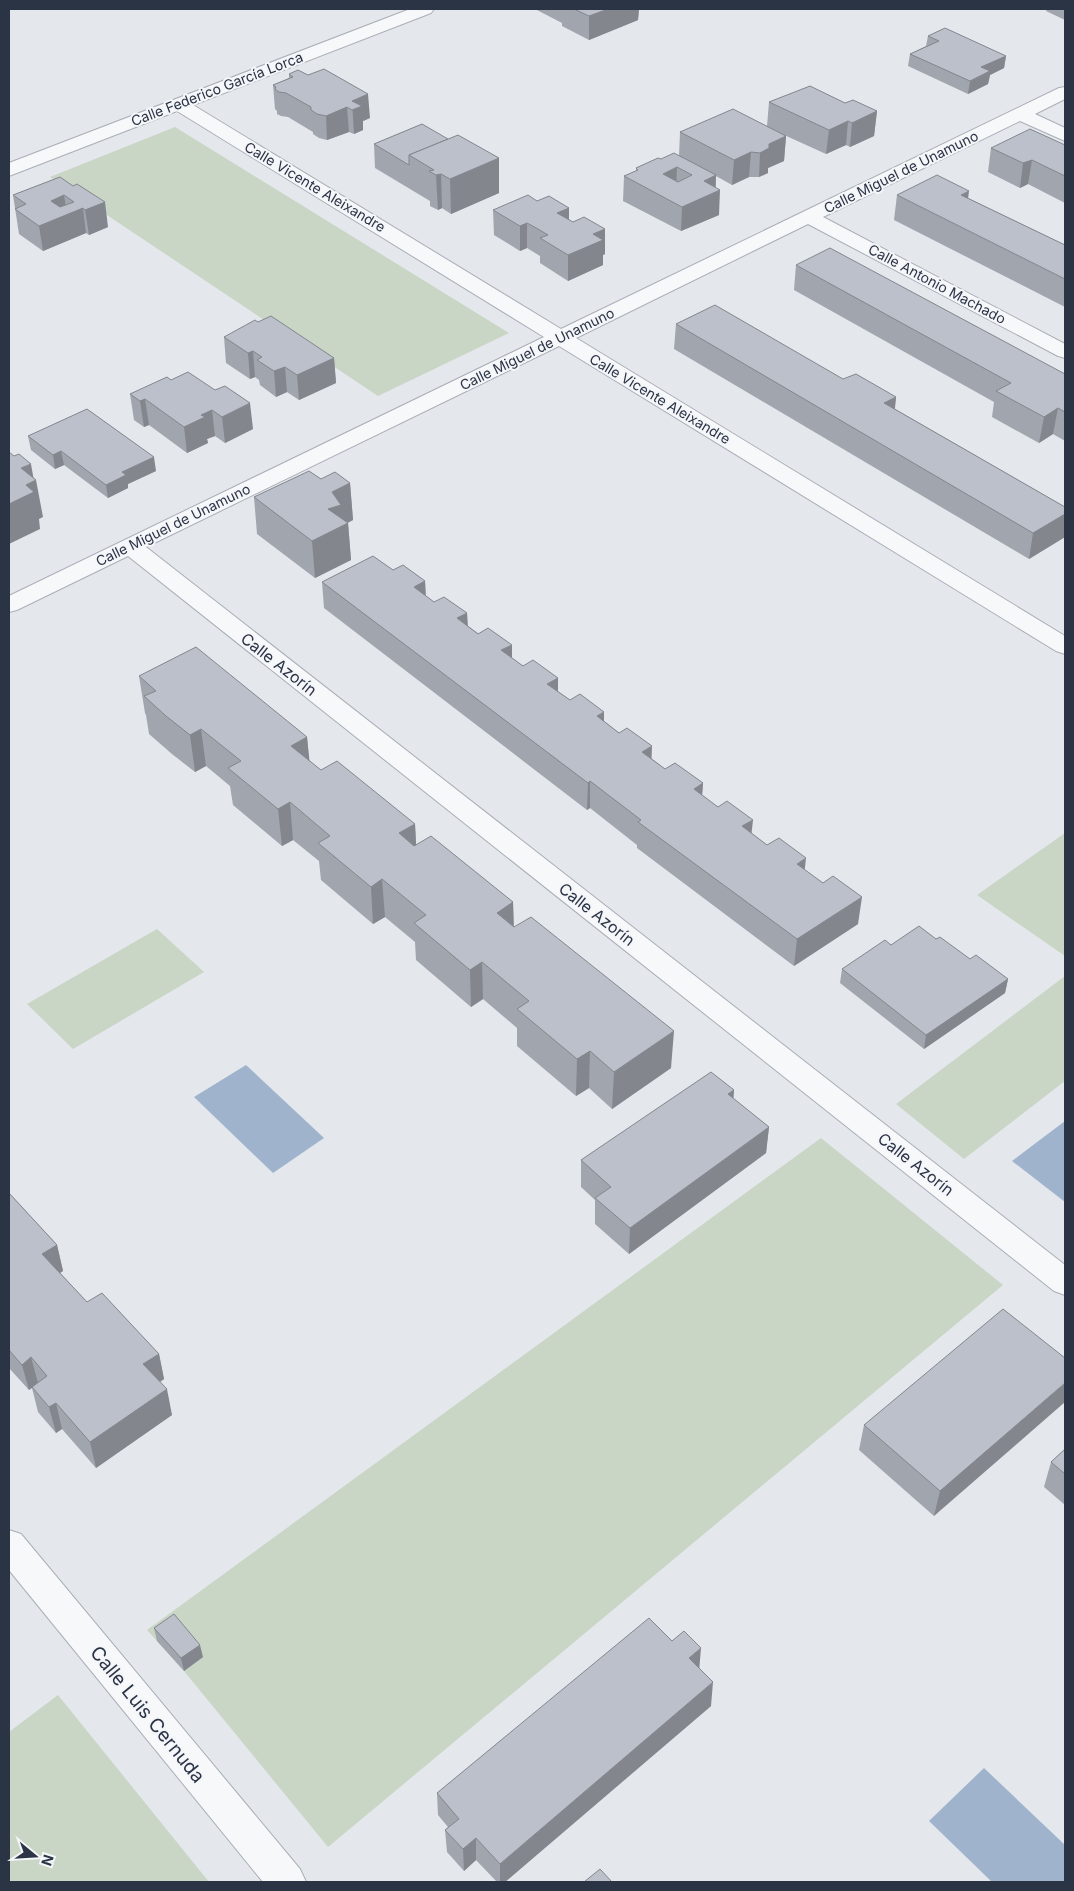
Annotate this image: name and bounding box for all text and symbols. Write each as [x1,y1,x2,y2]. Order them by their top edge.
street label: Calle Federico García Lorca [129,48,305,129]
street label: Calle Miguel de Unamuno [821,127,981,216]
street label: Calle Vicente Aleixandre [242,138,389,235]
street label: Calle Antonio Machado [866,240,1009,327]
street label: Calle Miguel de Unamuno [457,304,617,393]
street label: Calle Vicente Aleixandre [587,350,734,447]
street label: Calle Miguel de Unamuno [93,480,253,569]
street label: Calle Azorín [237,628,321,700]
street label: Calle Azorín [555,878,639,950]
street label: Calle Azorín [874,1128,958,1200]
street label: Calle Luis Cernuda [85,1641,210,1787]
north arrow [10,1831,60,1881]
text: N [38,1852,58,1868]

